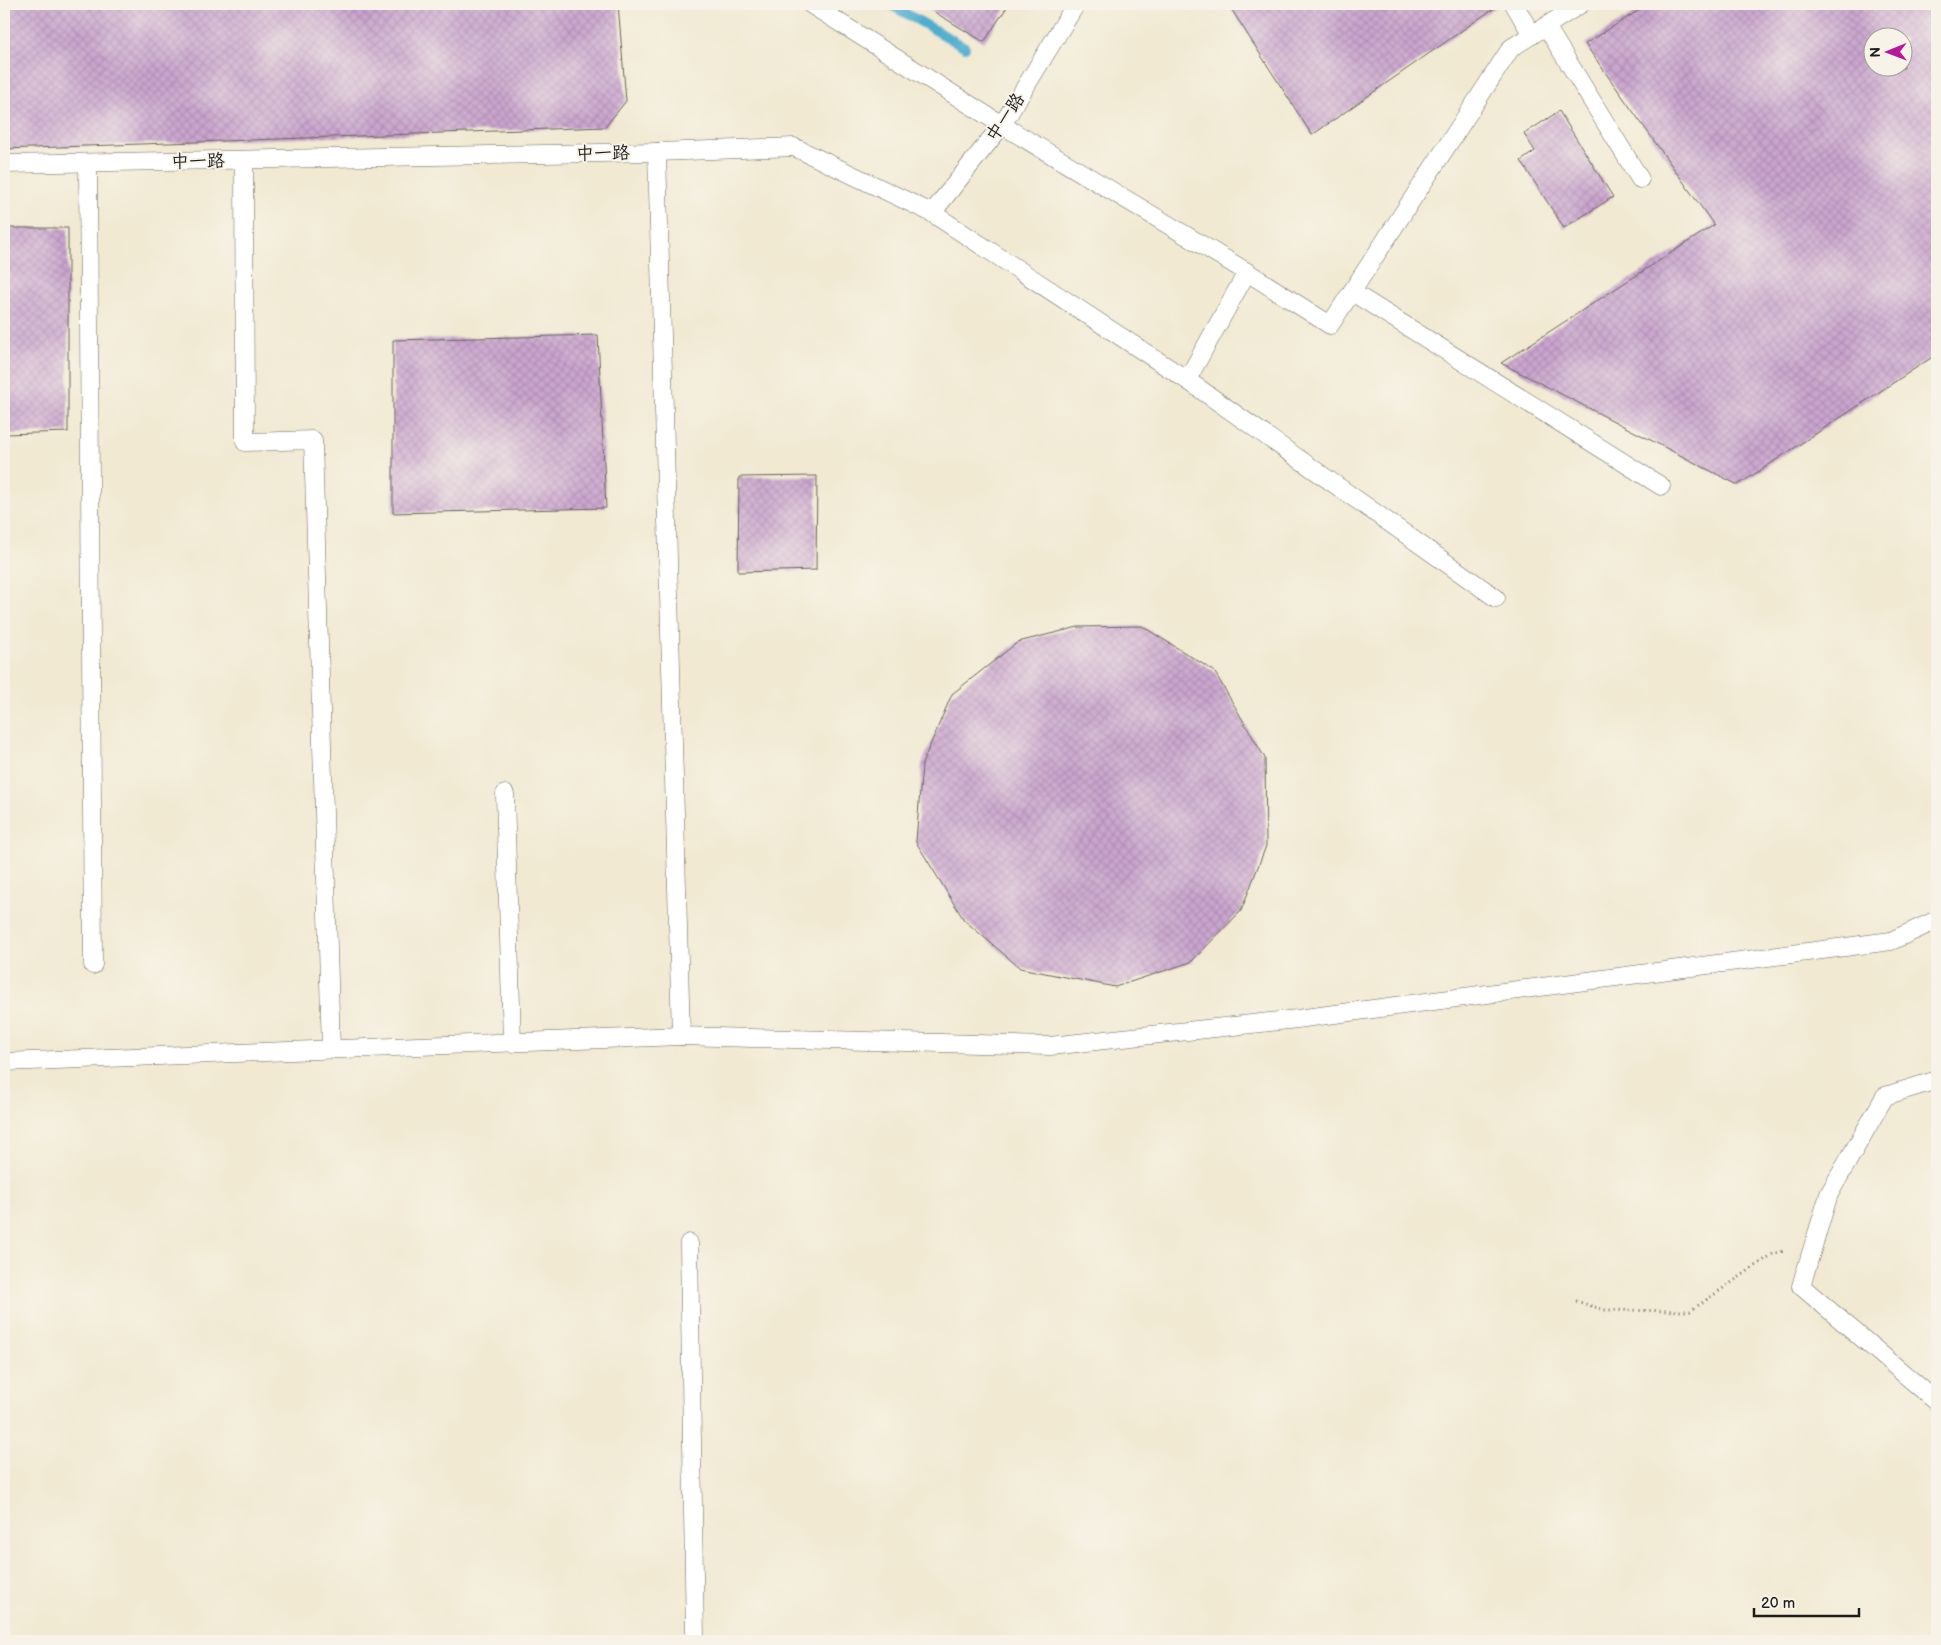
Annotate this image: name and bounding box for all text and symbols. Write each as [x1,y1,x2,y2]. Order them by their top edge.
north arrow [1864,28,1914,78]
text: N [1867,47,1884,58]
street label: 中一路 [982,89,1029,146]
street label: 中一路 [576,143,630,164]
street label: 中一路 [171,151,225,172]
scale bar [1754,1585,1858,1617]
text: 20 m [1761,1594,1795,1613]

